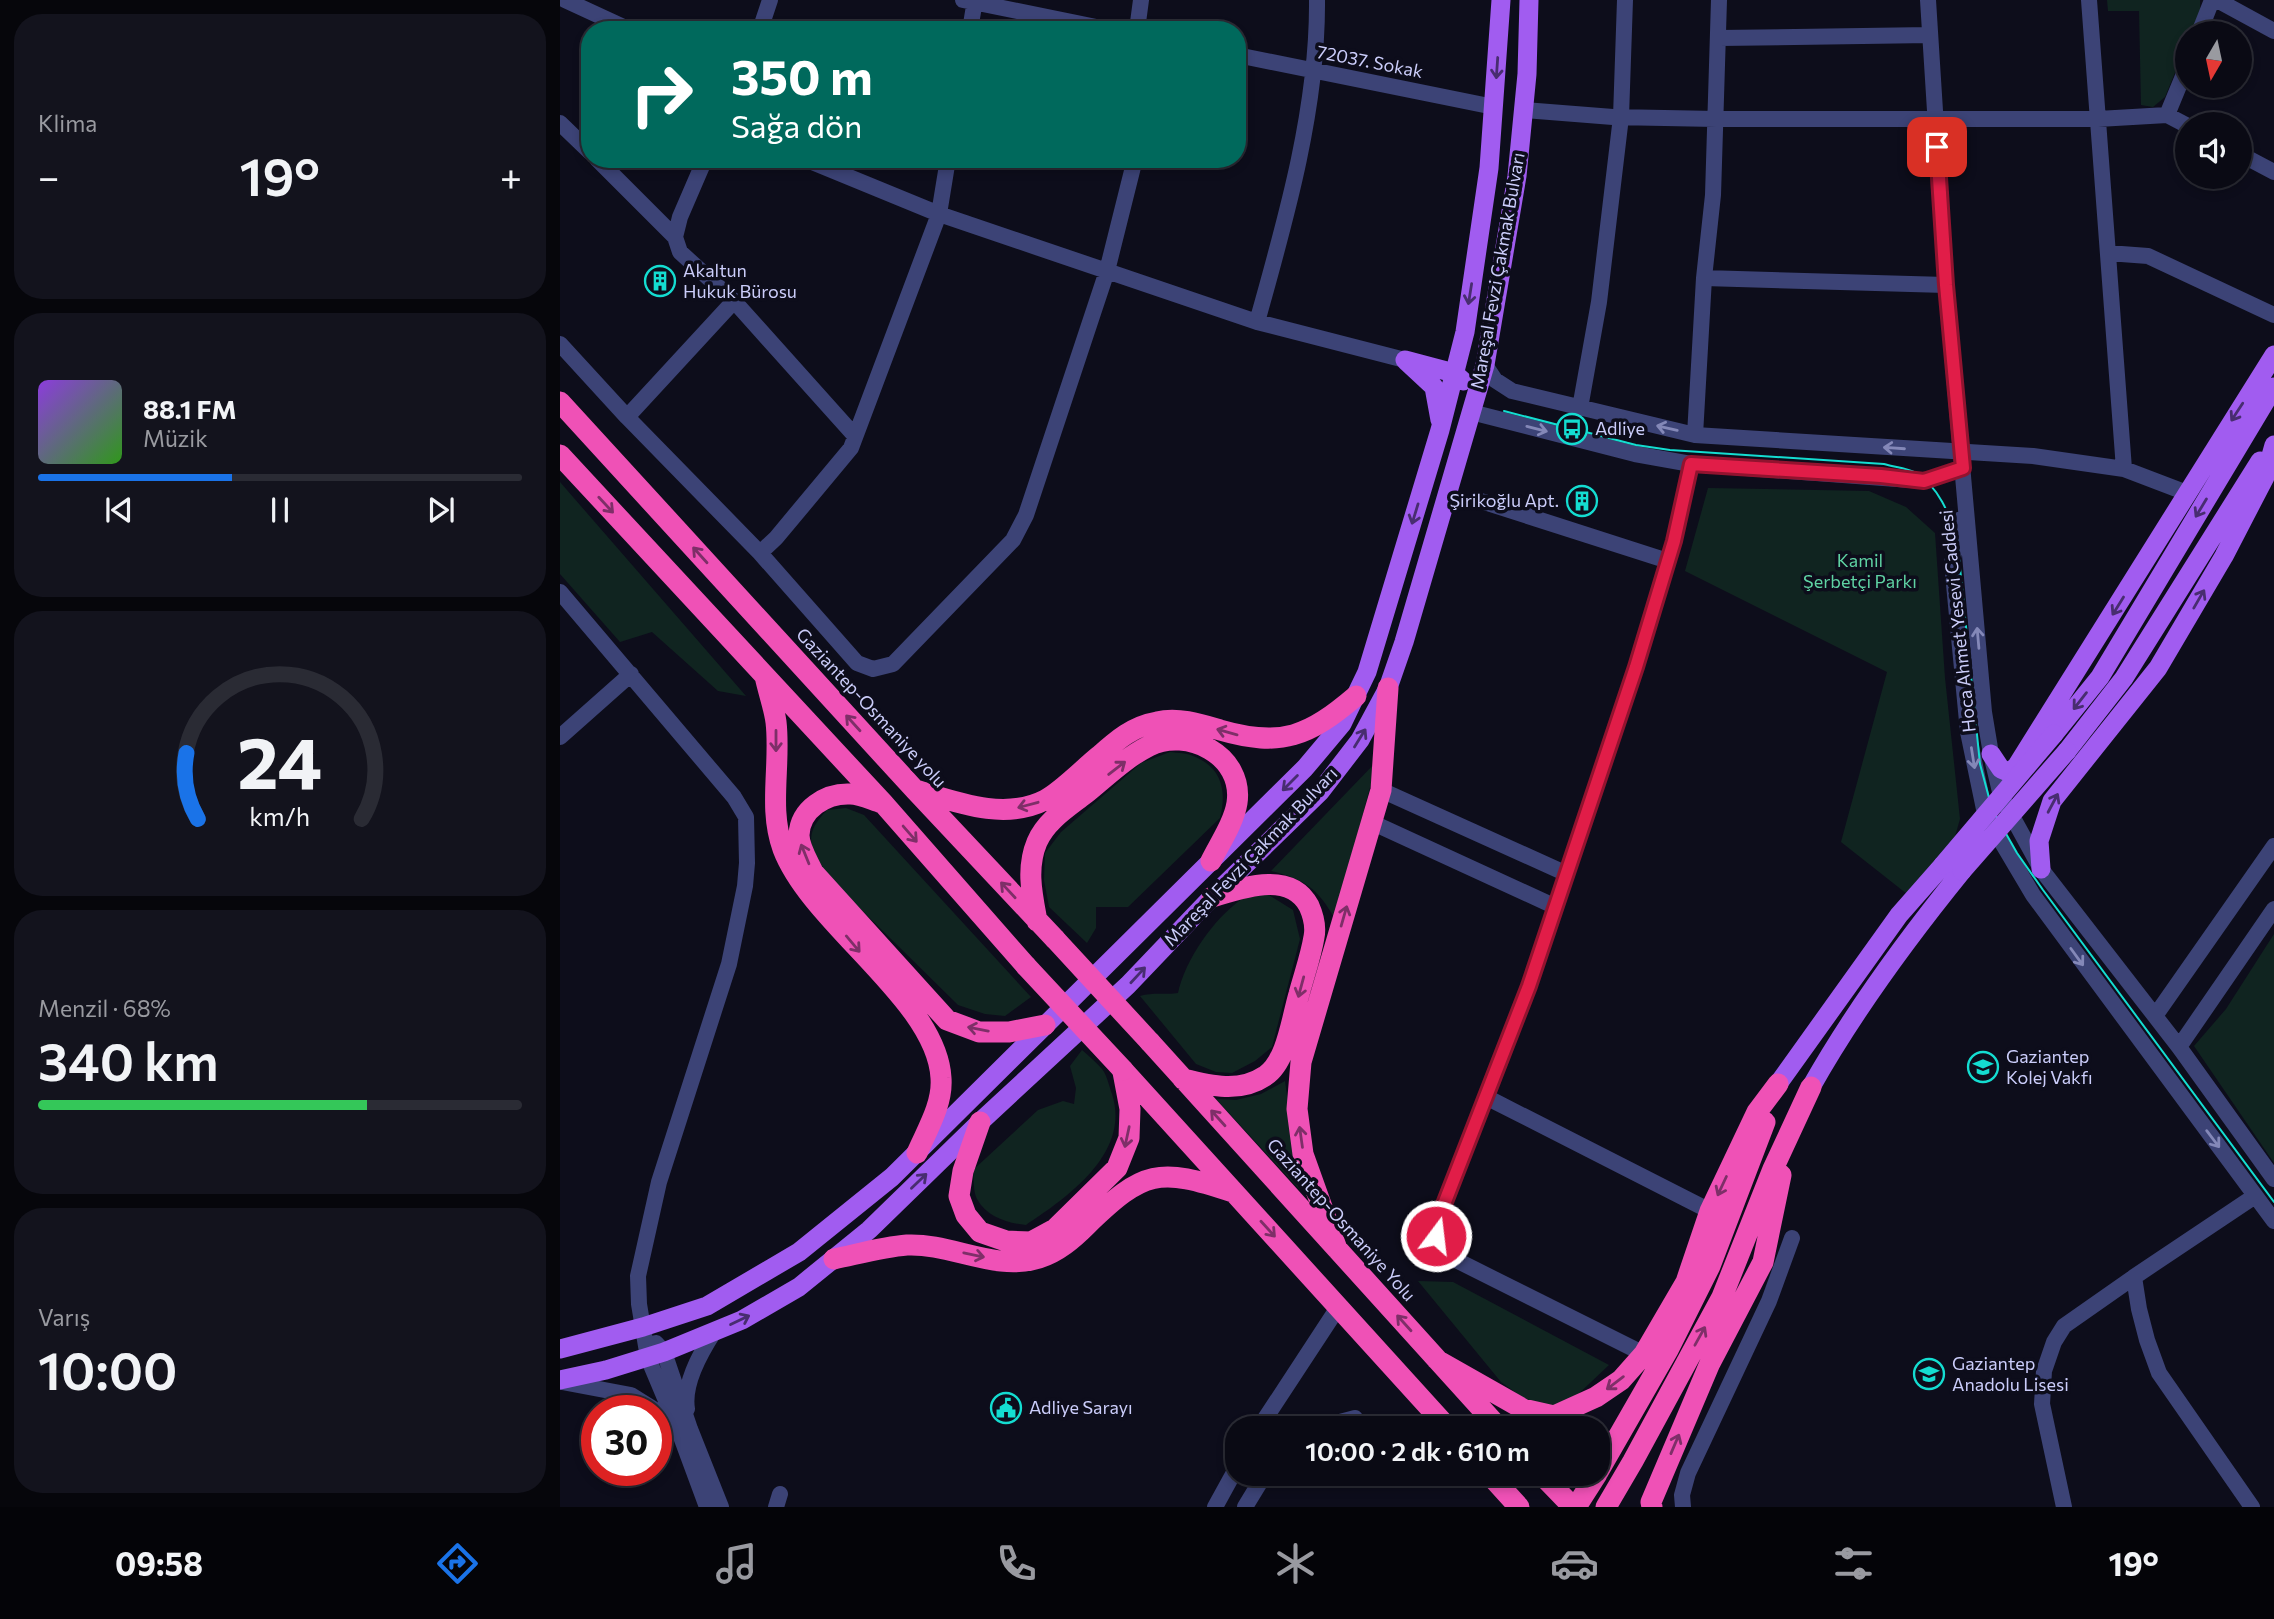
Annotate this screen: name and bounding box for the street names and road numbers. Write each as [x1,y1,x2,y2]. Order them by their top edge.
street label: 72037. Sokak [1315,40,1425,82]
street label: Mareşal Fevzi Çakmak Bulvarı [1465,151,1529,391]
street label: Hoca Ahmet Yesevi Caddesi [1934,509,1980,734]
street label: Gaziantep-Osmaniye yolu [792,623,951,792]
street label: Mareşal Fevzi Çakmak Bulvarı [1159,762,1342,950]
street label: Gaziantep-Osmaniye Yolu [1263,1133,1421,1305]

